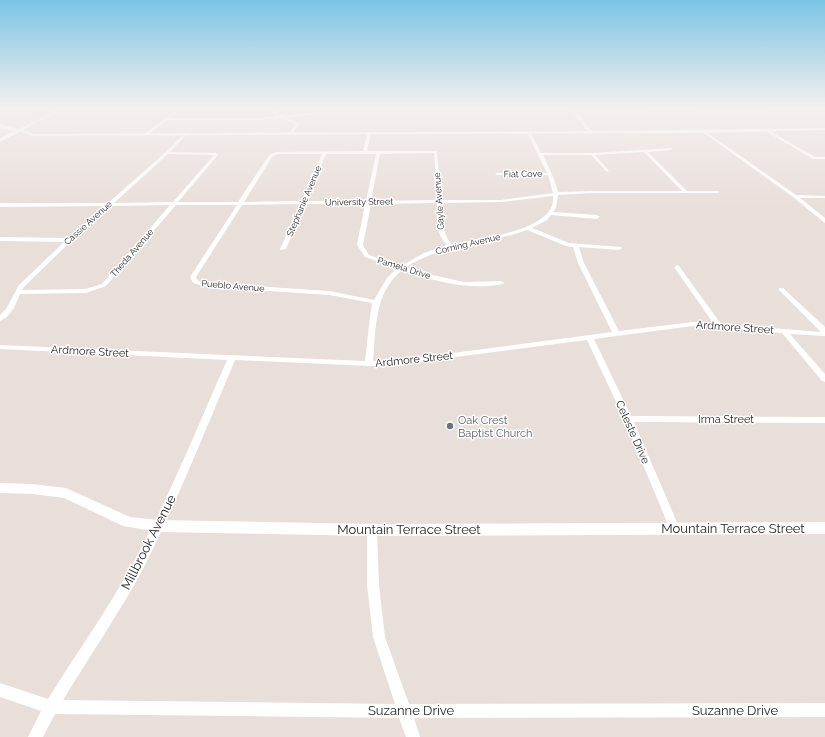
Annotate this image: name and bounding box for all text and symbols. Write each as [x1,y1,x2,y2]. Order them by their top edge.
street label: Stephanie Avenue [285,164,324,238]
street label: Fiat Cove [504,169,543,179]
street label: Gayle Avenue [432,171,446,230]
street label: University Street [325,196,393,208]
street label: Cassie Avenue [62,199,114,247]
street label: Theda Avenue [109,226,156,279]
street label: Corning Avenue [435,232,502,256]
street label: Pamela Drive [376,255,433,281]
street label: Pueblo Avenue [201,278,266,294]
street label: Ardmore Street [696,318,775,337]
street label: Ardmore Street [51,343,130,360]
street label: Ardmore Street [375,349,454,370]
street label: Celeste Drive [613,399,653,466]
street label: Irma Street [698,413,754,426]
place label: Oak Crest Baptist Church [458,414,533,440]
marker: Oak Crest Baptist Church [445,421,455,431]
street label: Millbrook Avenue [118,492,179,592]
street label: Mountain Terrace Street [661,521,805,536]
street label: Mountain Terrace Street [337,522,481,537]
street label: Suzanne Drive [368,703,454,718]
street label: Suzanne Drive [692,703,778,718]

